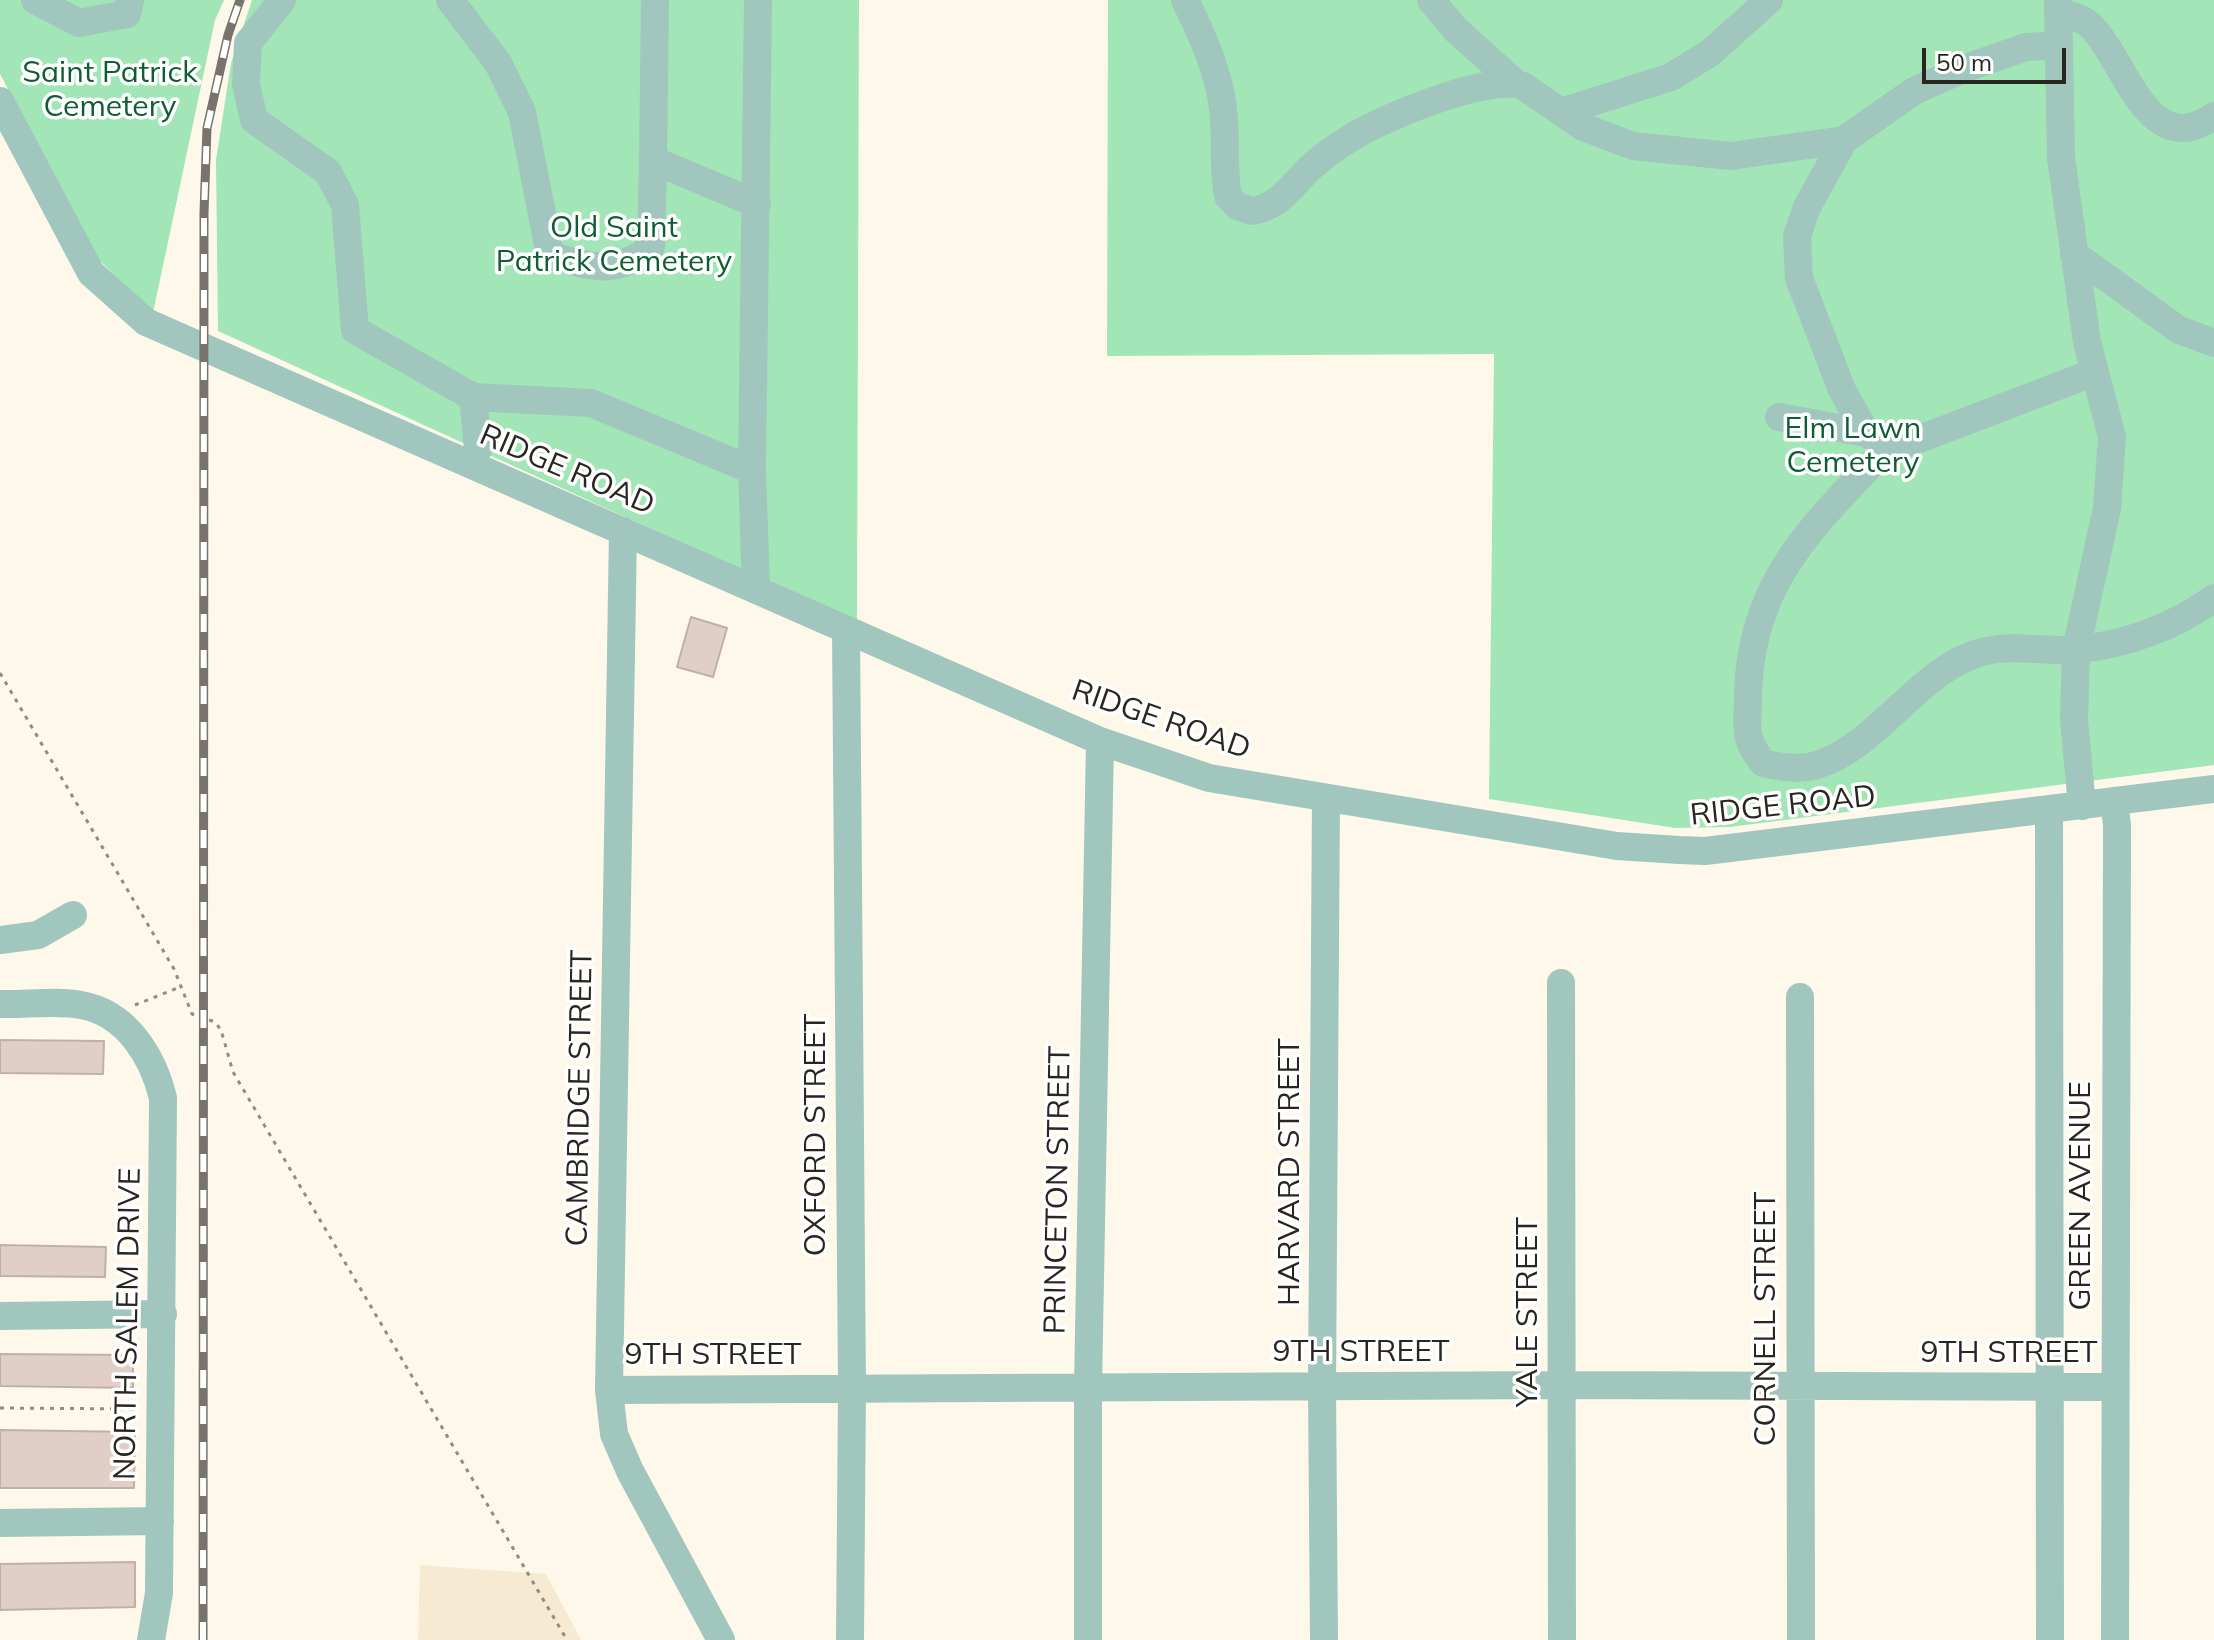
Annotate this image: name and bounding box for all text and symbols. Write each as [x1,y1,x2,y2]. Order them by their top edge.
scale bar [1926,32,2070,82]
text: 50 m [1936,47,1992,77]
park label: Saint Patrick Cemetery [22,55,198,126]
park label: Old Saint Patrick Cemetery [496,210,732,280]
park label: Elm Lawn Cemetery [1785,411,1921,482]
street label: RIDGE ROAD [474,417,660,523]
street label: RIDGE ROAD [1067,673,1255,767]
street label: RIDGE ROAD [1689,778,1877,834]
street label: CAMBRIDGE STREET [559,949,601,1247]
street label: OXFORD STREET [798,1014,834,1256]
street label: HARVARD STREET [1272,1038,1308,1306]
street label: PRINCETON STREET [1037,1045,1079,1335]
street label: GREEN AVENUE [2063,1081,2099,1311]
street label: NORTH SALEM DRIVE [107,1167,149,1481]
street label: CORNELL STREET [1748,1192,1784,1446]
street label: YALE STREET [1510,1217,1546,1407]
street label: 9TH STREET [1272,1334,1450,1370]
street label: 9TH STREET [1920,1335,2098,1371]
street label: 9TH STREET [624,1337,802,1373]

